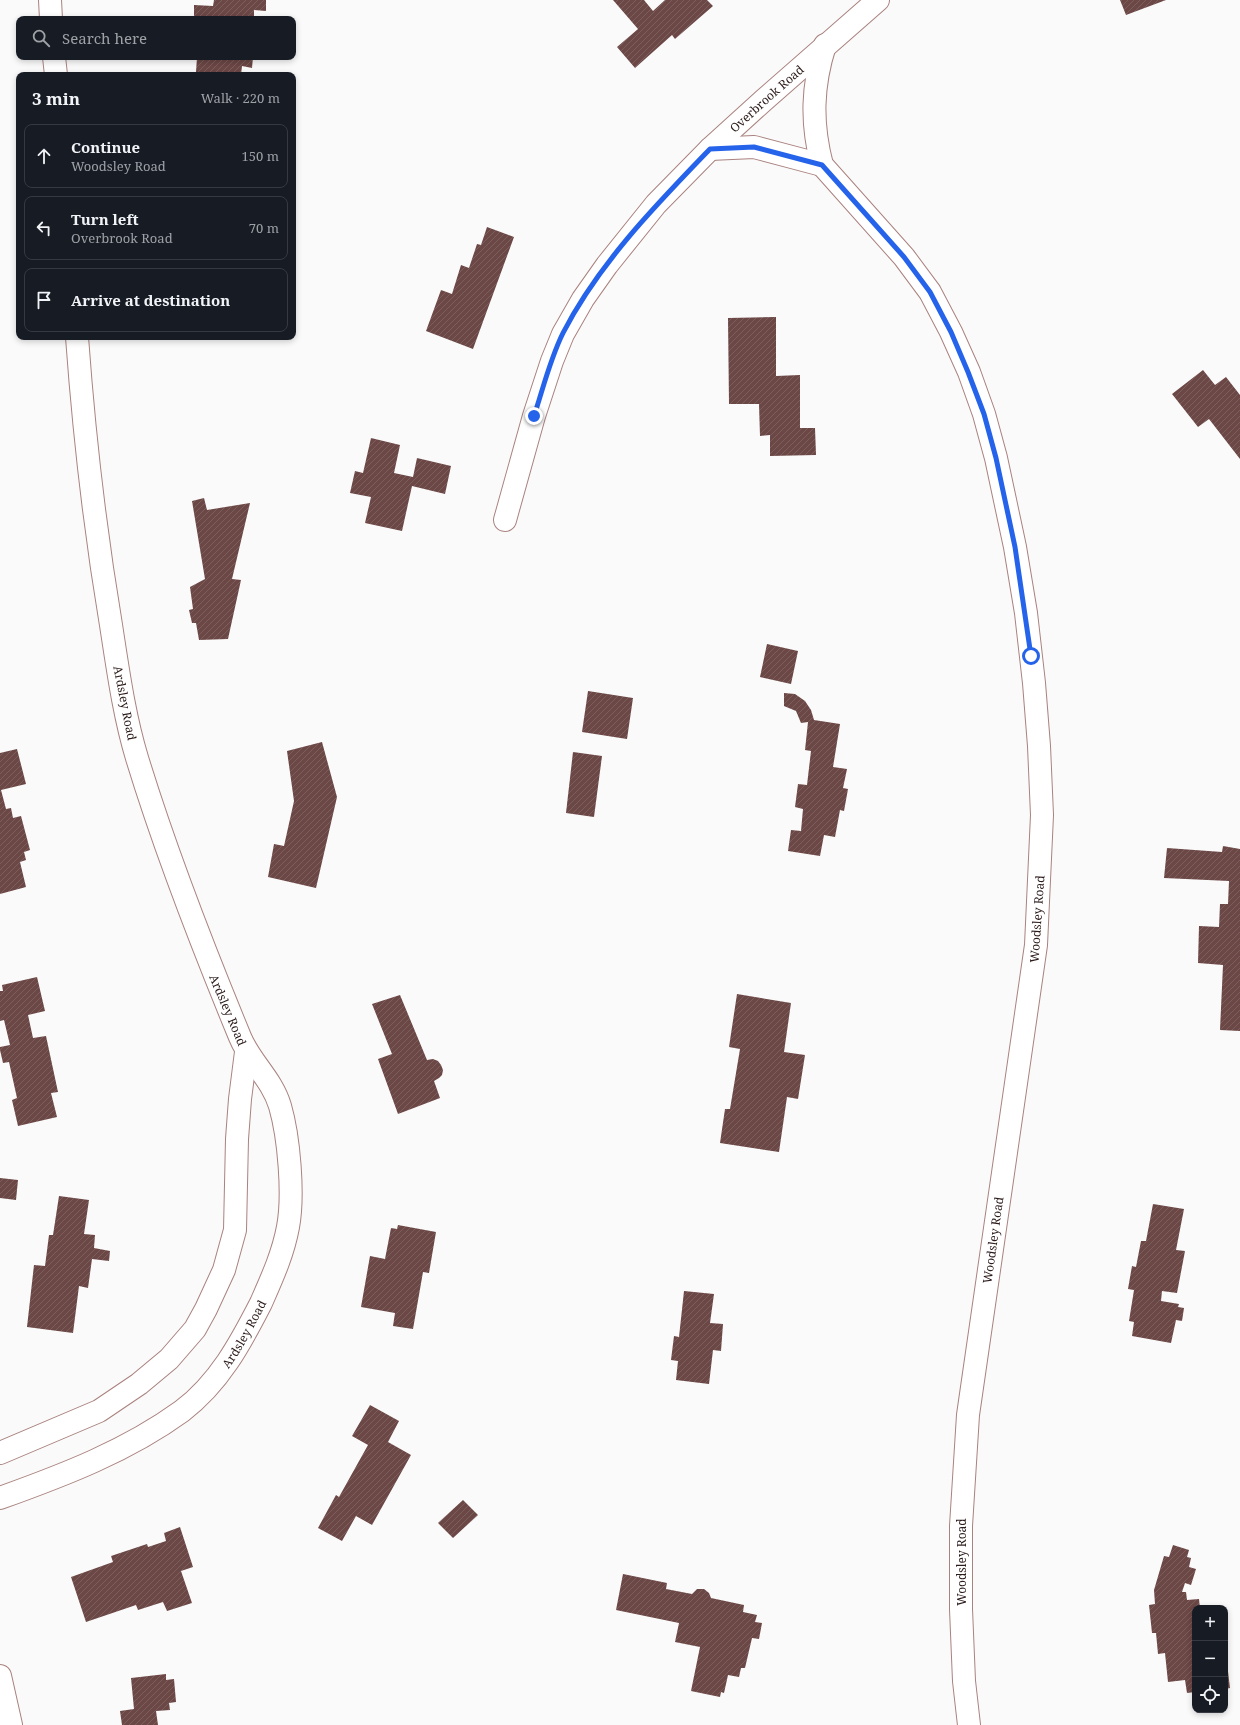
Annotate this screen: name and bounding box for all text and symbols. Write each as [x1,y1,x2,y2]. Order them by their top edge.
search box [16,16,296,60]
icon: search [30,27,52,49]
text: Search here [62,28,147,48]
street label: Overbrook Road [726,60,808,136]
text: 3 min [32,87,80,110]
text: Walk · 220 m [201,89,280,107]
text: Continue [71,137,140,157]
icon: ahead [33,145,55,167]
text: 150 m [242,147,279,165]
text: Woodsley Road [71,157,166,175]
text: Turn left [71,209,139,229]
icon: left [33,217,55,239]
text: 70 m [249,219,279,237]
text: Overbrook Road [71,229,173,247]
icon: arrive [33,289,55,311]
text: Arrive at destination [71,290,230,310]
route end [525,407,543,425]
route start [1022,647,1040,665]
street label: Ardsley Road [109,664,141,742]
street label: Woodsley Road [1025,874,1049,963]
street label: Ardsley Road [205,972,251,1049]
street label: Woodsley Road [978,1195,1008,1284]
street label: Ardsley Road [217,1296,270,1371]
street label: Woodsley Road [953,1518,970,1606]
map controls [1192,1605,1228,1713]
button: + [1192,1605,1228,1641]
button: − [1192,1641,1228,1677]
button: locate [1192,1677,1228,1713]

